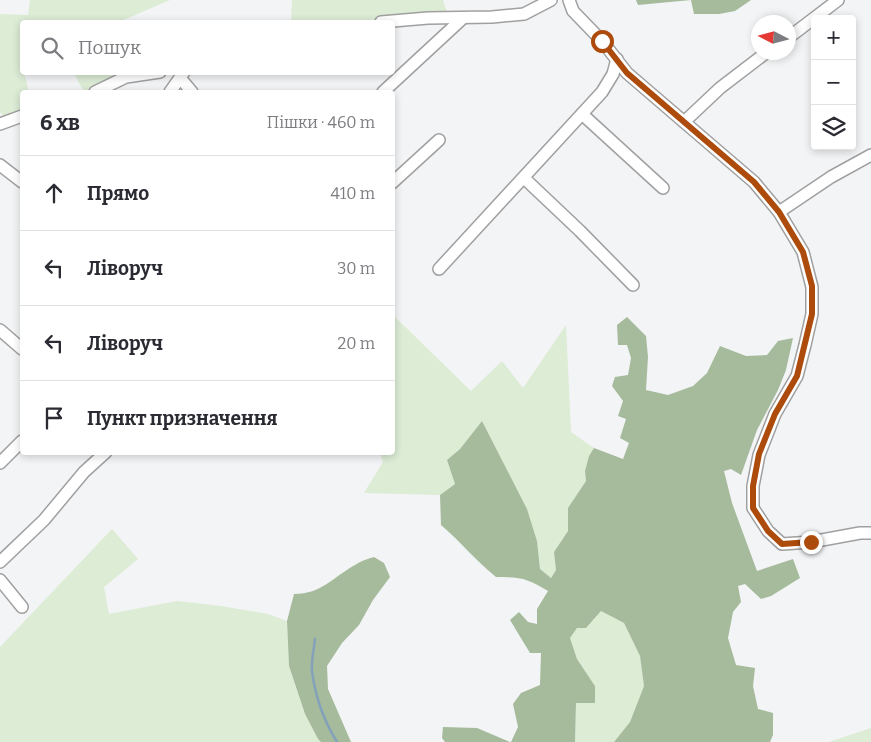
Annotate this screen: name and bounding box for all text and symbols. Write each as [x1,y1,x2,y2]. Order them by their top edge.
north arrow [751,15,796,60]
map controls [811,15,856,150]
button: + [811,15,856,60]
search box [20,20,395,75]
route start [591,30,614,53]
icon: search [38,34,66,62]
text: Пошук [78,36,141,59]
button: − [811,60,856,105]
button: layers [811,105,856,150]
text: 6 хв [40,110,80,136]
text: Пішки · 460 m [267,113,375,132]
icon: ahead [40,179,68,207]
text: Прямо [87,182,149,205]
text: 410 m [330,184,375,203]
icon: left [40,254,68,282]
text: Ліворуч [87,257,163,280]
text: 30 m [337,259,375,278]
icon: left [40,329,68,357]
text: Ліворуч [87,332,163,355]
text: 20 m [338,334,375,353]
icon: arrive [40,404,68,432]
text: Пункт призначення [87,407,278,430]
route end [800,531,823,554]

